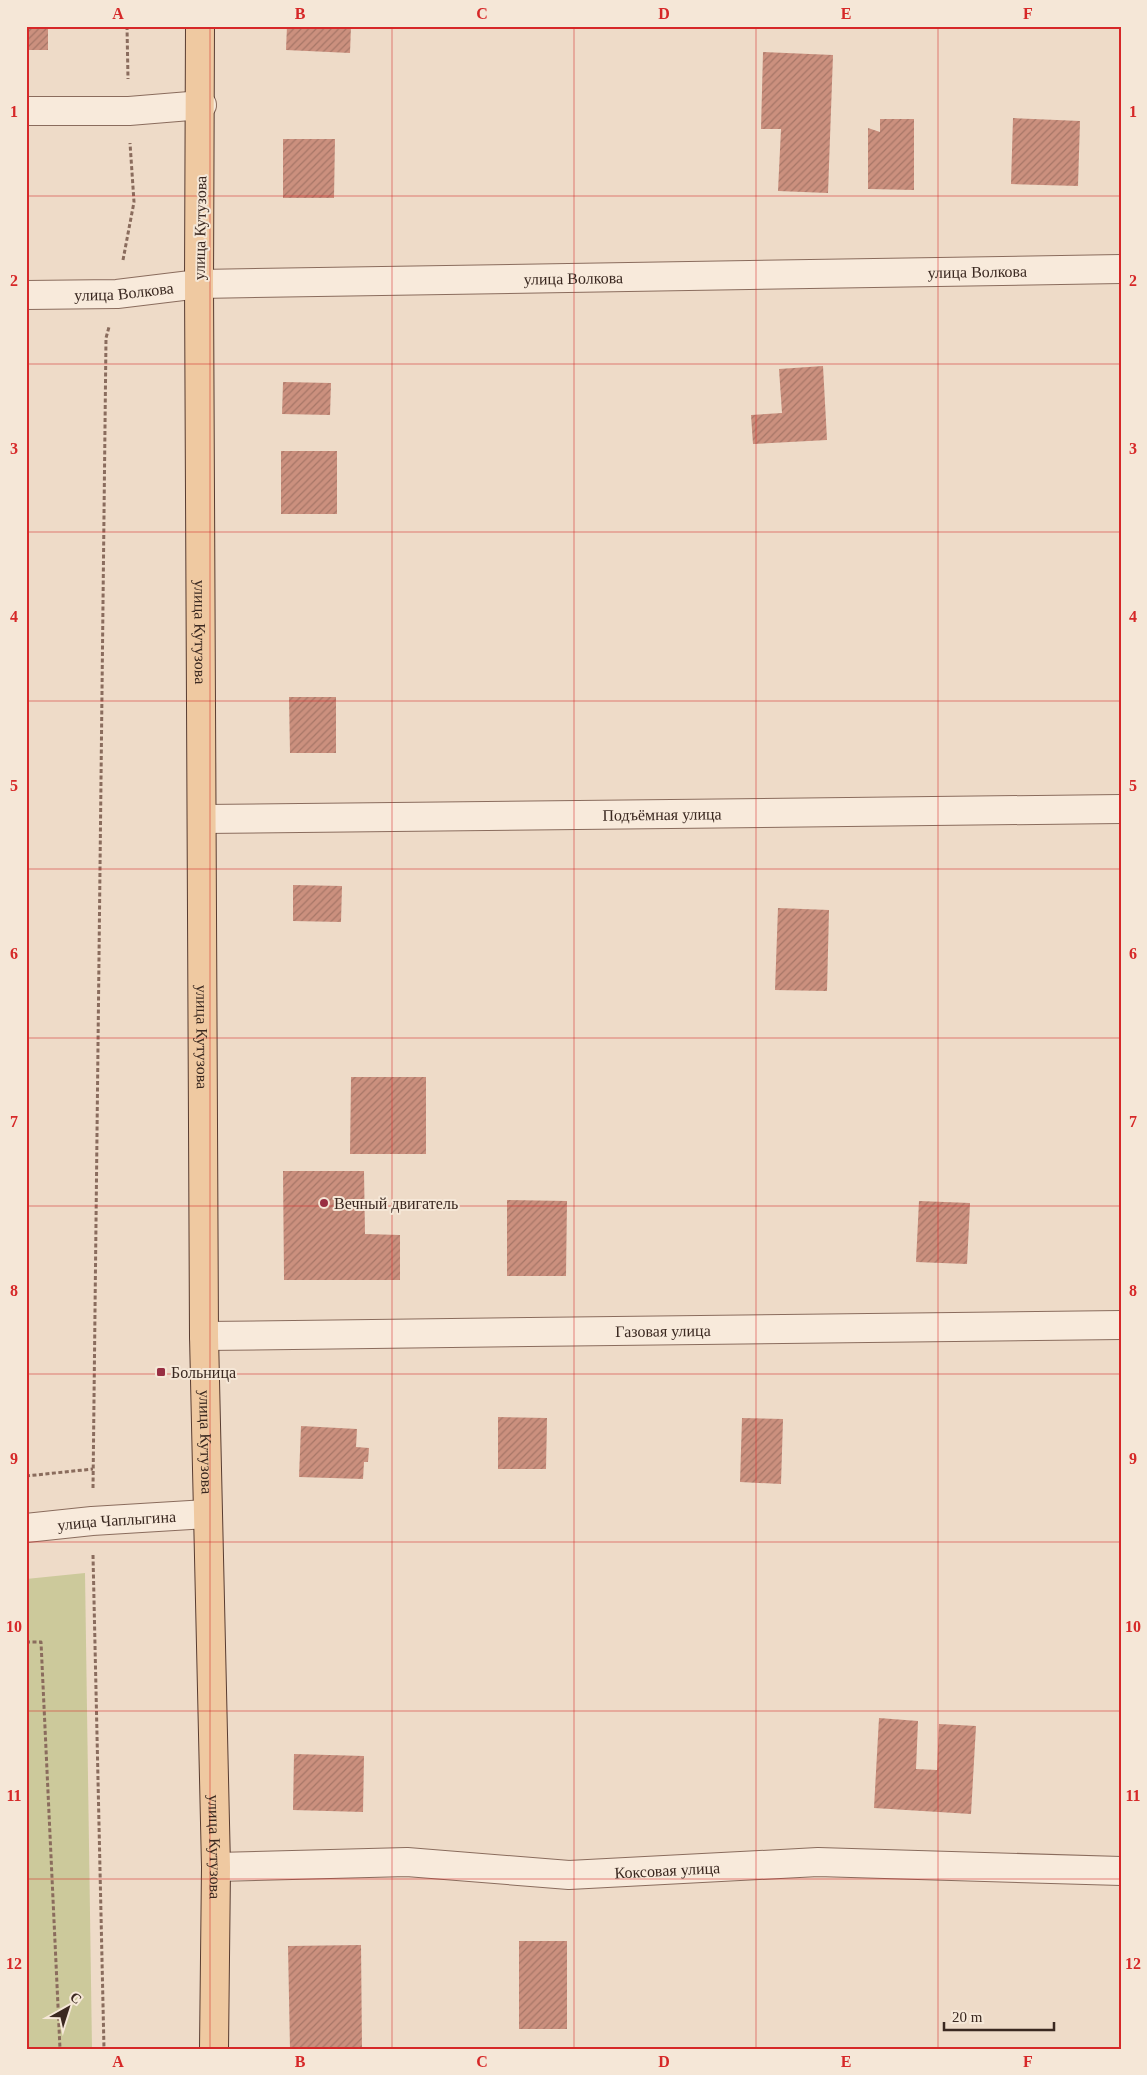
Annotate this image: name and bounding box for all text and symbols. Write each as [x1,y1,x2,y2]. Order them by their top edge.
text: A [112,5,124,22]
text: B [295,5,306,22]
text: C [476,5,488,22]
text: D [658,5,670,22]
text: E [841,5,851,22]
text: F [1023,5,1033,22]
text: 1 [10,103,18,120]
text: 1 [1129,103,1137,120]
street label: улица Кутузова [191,176,210,280]
street label: улица Волкова [927,262,1027,282]
street label: улица Волкова [524,269,623,288]
text: 2 [10,272,18,289]
text: 2 [1129,272,1137,289]
street label: улица Волкова [74,279,174,304]
text: 3 [10,440,18,457]
text: 3 [1129,440,1137,457]
street label: улица Кутузова [191,580,209,684]
text: 4 [10,608,18,625]
text: 4 [1129,608,1137,625]
text: 5 [10,777,18,794]
text: 5 [1129,777,1137,794]
street label: Подъёмная улица [602,805,722,824]
text: 6 [10,945,18,962]
text: 6 [1129,945,1137,962]
street label: улица Кутузова [193,985,211,1089]
text: 7 [10,1113,18,1130]
text: 7 [1129,1113,1137,1130]
place label: Вечный двигатель [334,1195,458,1213]
marker: Вечный двигатель [318,1197,330,1209]
text: 8 [10,1282,18,1299]
text: 8 [1129,1282,1137,1299]
street label: Газовая улица [615,1321,711,1340]
place label: Больница [171,1364,236,1382]
marker: Больница [155,1366,167,1378]
street label: улица Кутузова [196,1390,216,1494]
text: 9 [10,1450,18,1467]
text: 9 [1129,1450,1137,1467]
street label: улица Чаплыгина [56,1507,176,1534]
text: 10 [6,1618,22,1635]
text: 10 [1125,1618,1141,1635]
text: 11 [6,1787,22,1804]
text: 11 [1125,1787,1141,1804]
street label: улица Кутузова [205,1794,225,1899]
street label: Коксовая улица [614,1859,720,1881]
text: 12 [6,1955,22,1972]
text: 12 [1125,1955,1141,1972]
north arrow [42,1982,92,2032]
text: С [67,1989,85,2007]
scale bar [944,2000,1054,2032]
text: 20 m [952,2009,983,2025]
text: A [112,2053,124,2070]
text: B [295,2053,306,2070]
text: C [476,2053,488,2070]
text: D [658,2053,670,2070]
text: E [841,2053,851,2070]
text: F [1023,2053,1033,2070]

